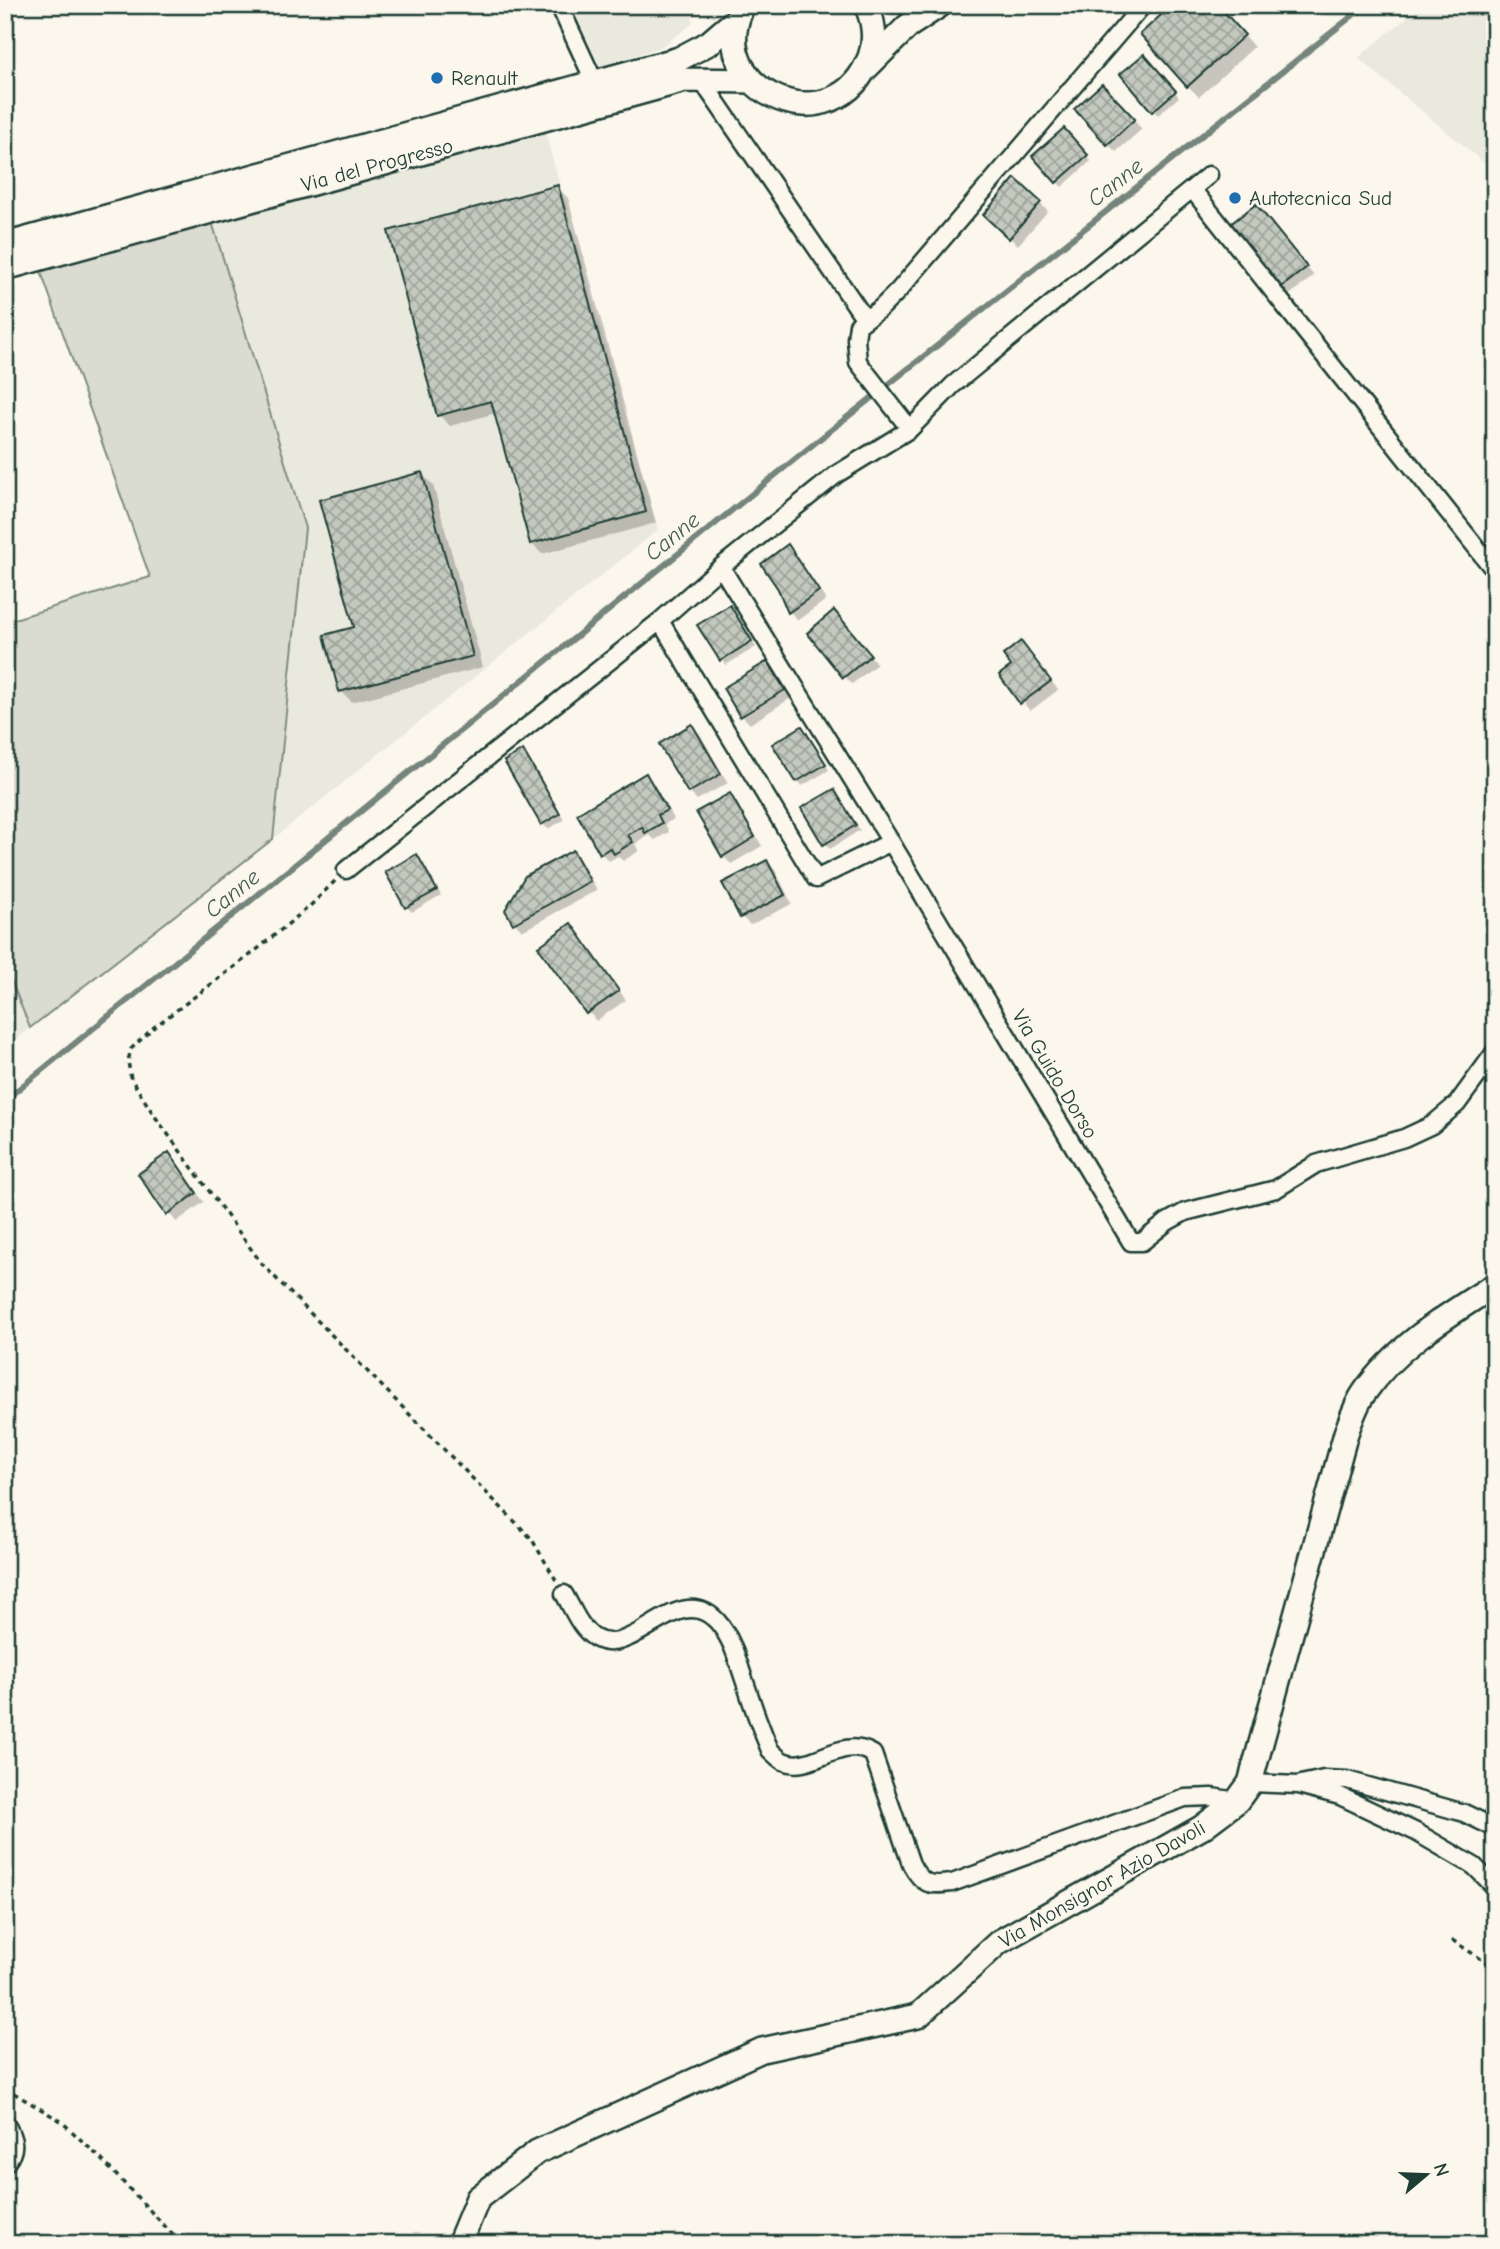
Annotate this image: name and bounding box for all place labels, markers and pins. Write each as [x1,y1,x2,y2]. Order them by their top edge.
place label: Renault [451,66,519,90]
marker: Renault [429,70,445,86]
place label: Autotecnica Sud [1249,186,1392,210]
marker: Autotecnica Sud [1227,190,1243,206]

